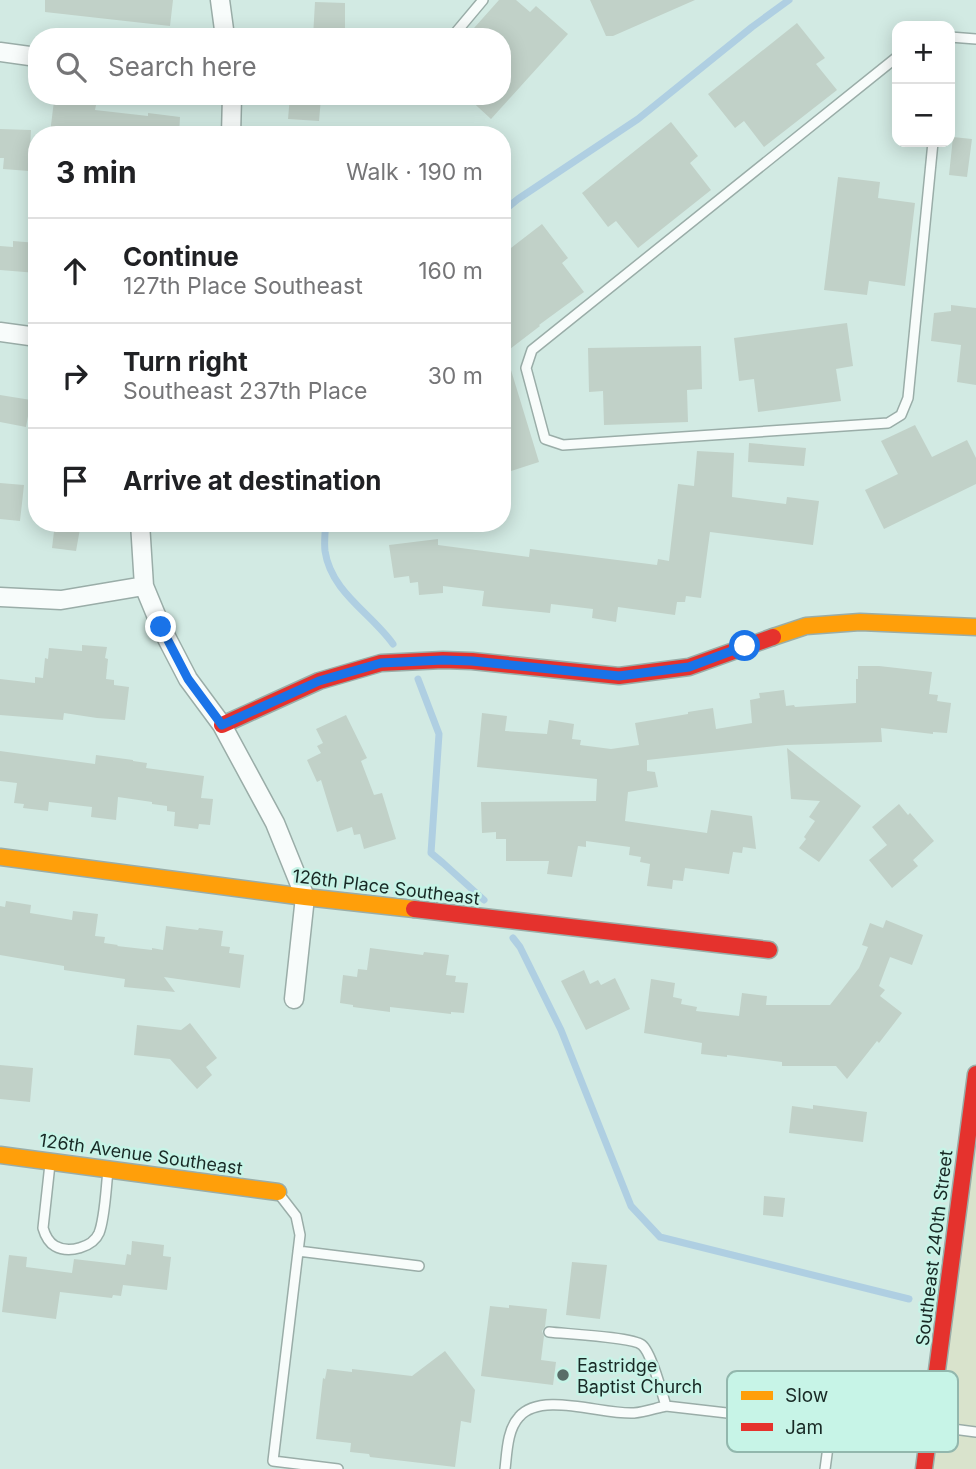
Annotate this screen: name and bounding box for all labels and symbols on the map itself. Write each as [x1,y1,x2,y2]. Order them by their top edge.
route end [145,611,176,642]
route start [729,630,760,661]
street label: 126th Place Southeast [291,865,481,909]
street label: 126th Avenue Southeast [38,1129,244,1179]
street label: Southeast 240th Street [912,1149,956,1347]
place label: Eastridge Baptist Church [577,1355,702,1397]
marker: Eastridge Baptist Church [555,1367,571,1383]
legend [727,1371,958,1452]
text: Slow [785,1384,828,1407]
text: Jam [785,1416,823,1439]

